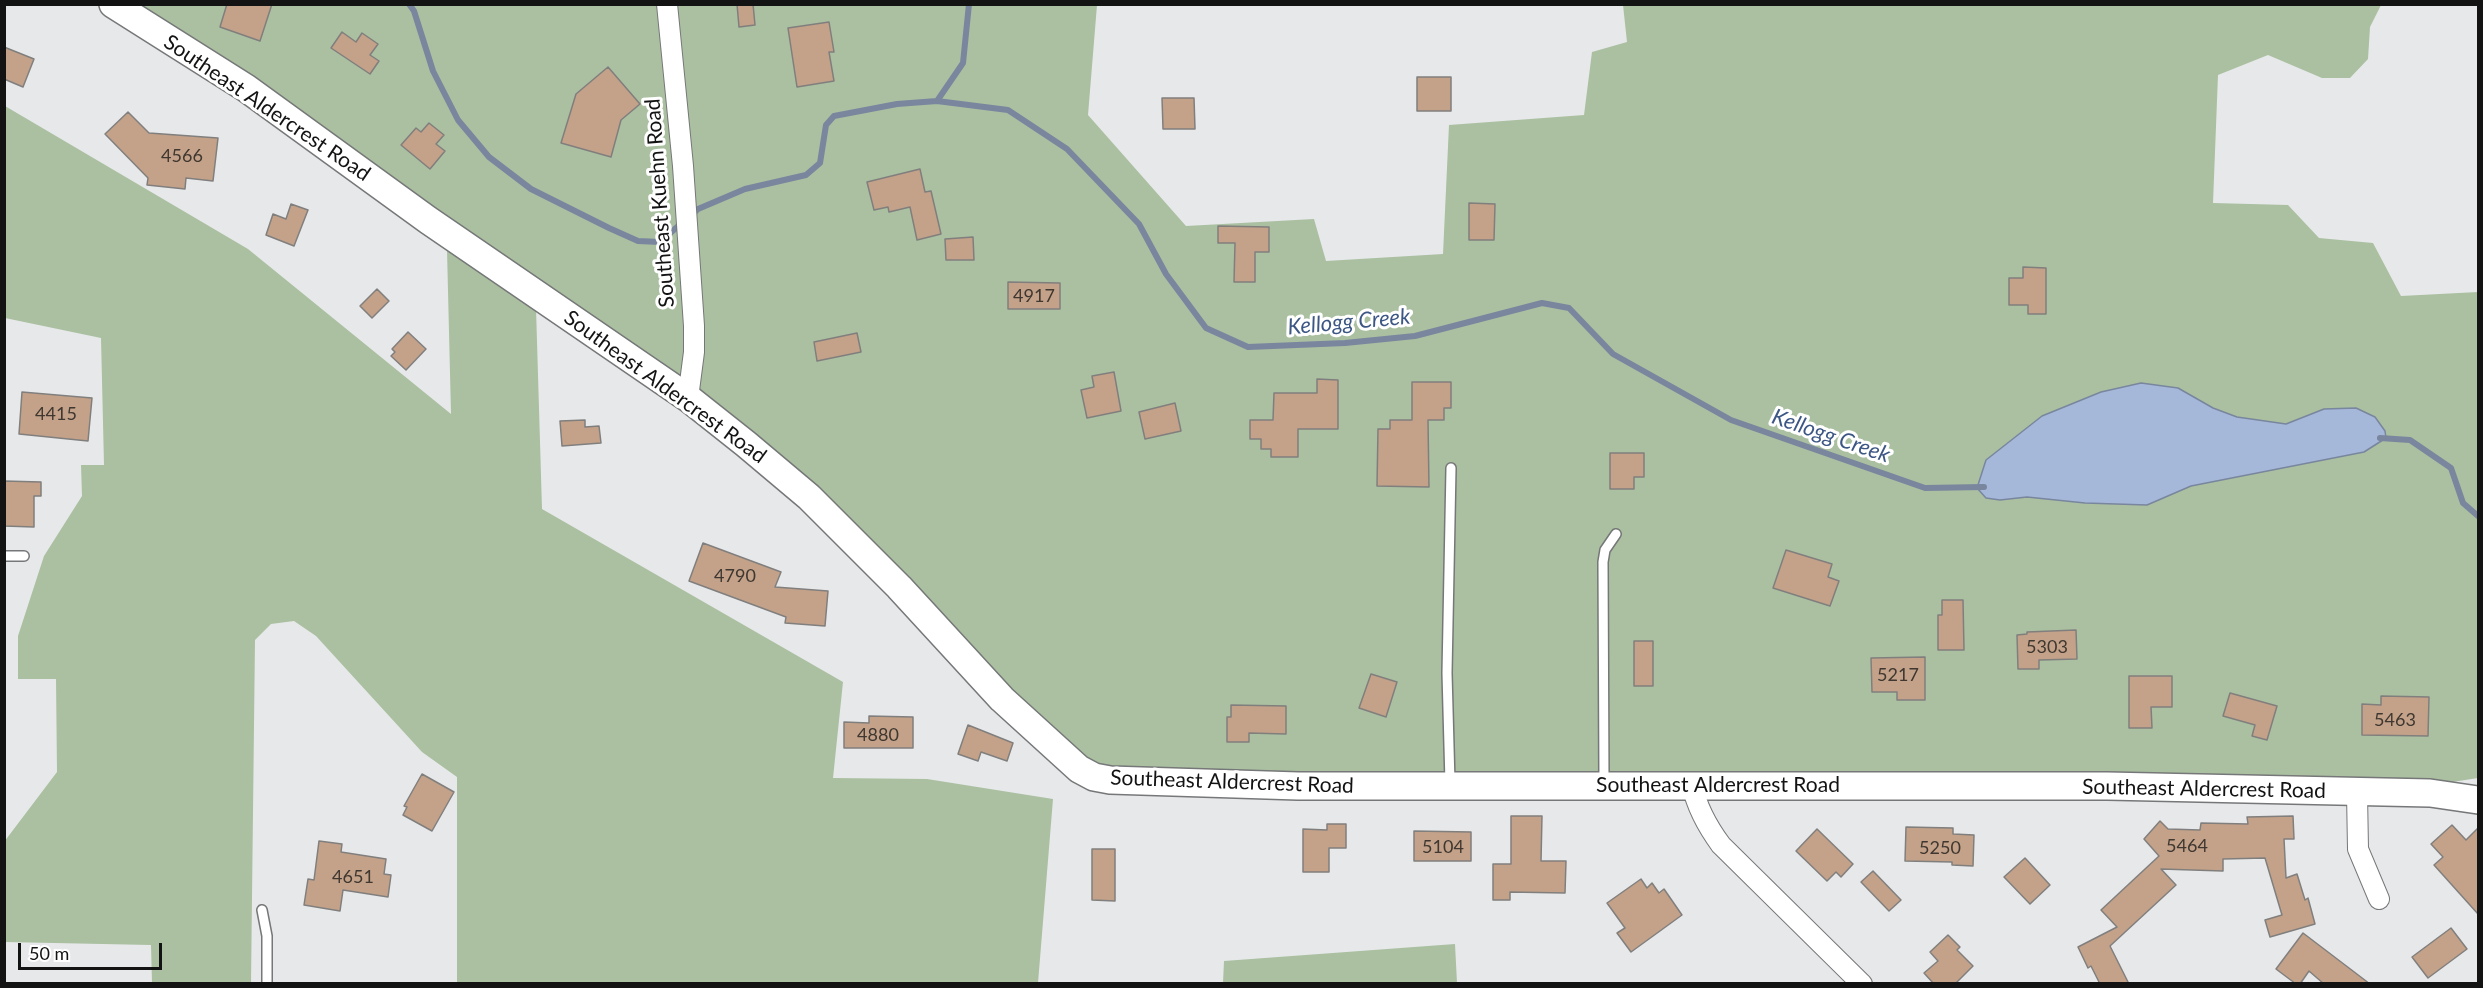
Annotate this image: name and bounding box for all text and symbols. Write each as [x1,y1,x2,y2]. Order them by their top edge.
street label: Southeast Aldercrest Road [159,29,375,187]
street label: Southeast Kuehn Road [640,98,680,308]
house number: 4566 [161,145,203,167]
house number: 4917 [1013,285,1055,307]
water label: Kellogg Creek [1287,303,1411,341]
street label: Southeast Aldercrest Road [559,305,771,469]
house number: 4415 [35,403,77,425]
water label: Kellogg Creek [1768,403,1894,469]
house number: 4790 [714,565,756,587]
house number: 5303 [2026,636,2068,658]
house number: 5217 [1877,664,1919,686]
house number: 5463 [2374,709,2416,731]
house number: 4880 [857,724,899,746]
street label: Southeast Aldercrest Road [1110,765,1354,799]
street label: Southeast Aldercrest Road [1596,772,1840,798]
street label: Southeast Aldercrest Road [2082,774,2326,804]
house number: 5464 [2166,835,2208,857]
house number: 5104 [1422,836,1464,858]
house number: 5250 [1919,837,1961,859]
house number: 4651 [332,866,374,888]
scale bar [21,931,165,969]
text: 50 m [29,942,69,964]

